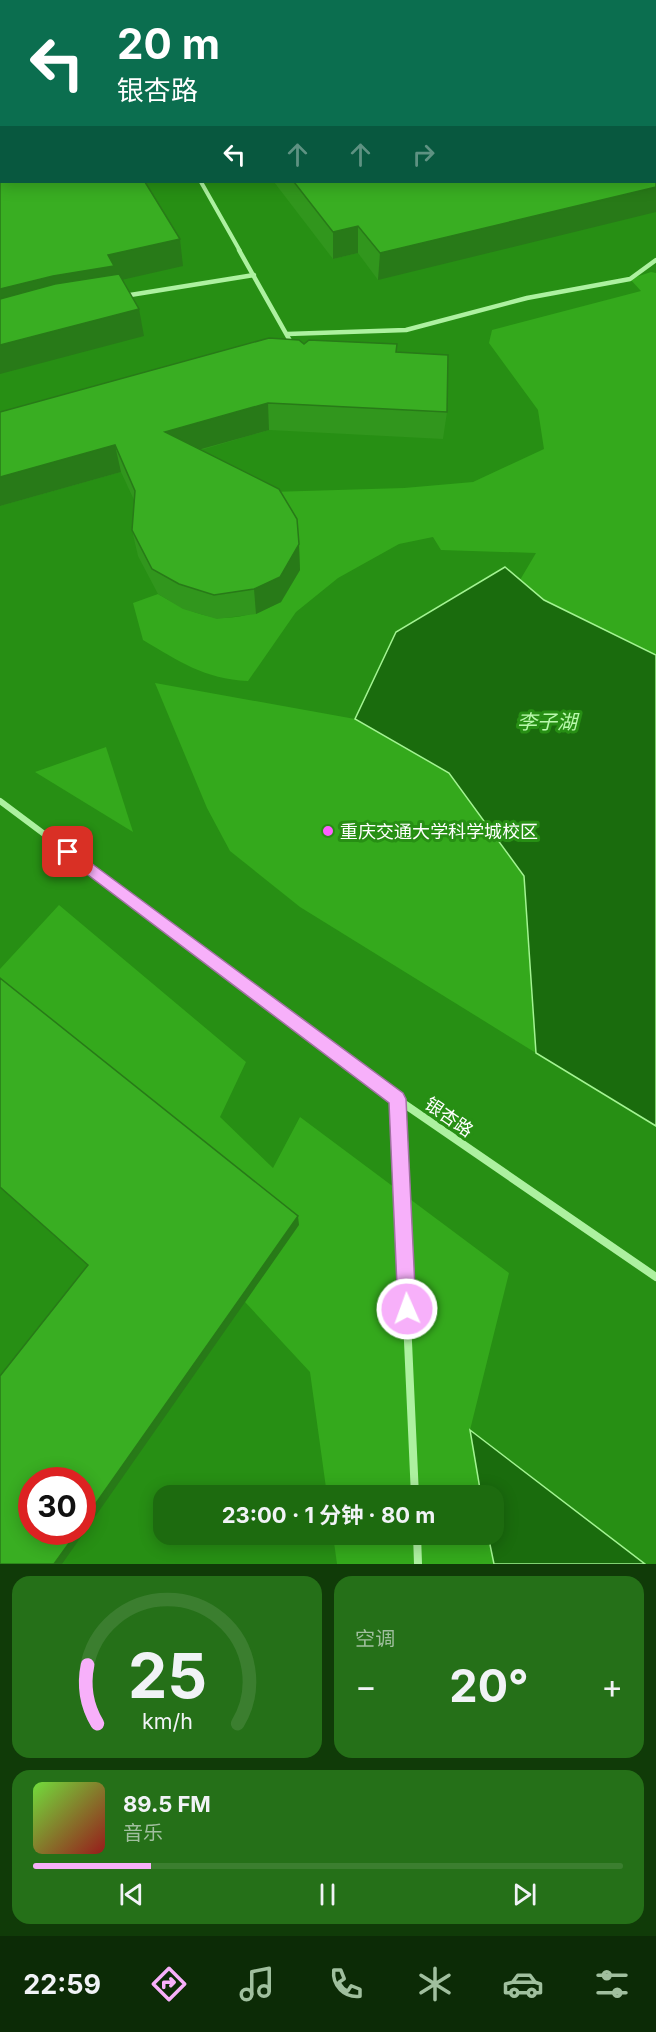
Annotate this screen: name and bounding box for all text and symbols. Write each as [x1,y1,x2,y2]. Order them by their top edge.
text: 20 m [117,18,220,69]
icon: left [18,24,96,102]
text: 银杏路 [117,74,198,107]
icon: left [218,138,251,171]
icon: ahead [281,138,314,171]
icon: ahead [344,138,377,171]
icon: right [407,138,440,171]
water label: 李子湖 [517,710,580,734]
place label: 重庆交通大学科学城校区 [340,821,538,842]
marker: 重庆交通大学科学城校区 [321,824,335,838]
pin [42,826,93,877]
icon: arrive [51,835,84,868]
street label: 银杏路 [421,1093,477,1141]
position arrow [375,1277,439,1341]
speed limit sign: 30 [18,1467,96,1545]
text: 23:00 · 1 分钟 · 80 m [222,1502,435,1528]
text: 空调 [355,1627,395,1651]
text: 25 [127,1638,207,1713]
text: 20° [449,1658,529,1713]
text: − [355,1666,377,1706]
text: + [601,1666,623,1706]
text: km/h [142,1708,192,1734]
text: 89.5 FM [123,1791,211,1817]
text: 音乐 [123,1821,163,1845]
icon: previous [115,1878,148,1911]
icon: pause [311,1878,344,1911]
icon: next [508,1878,541,1911]
icon: directions [148,1963,190,2005]
icon: music [236,1963,278,2005]
icon: phone [325,1963,367,2005]
icon: climate [414,1963,456,2005]
icon: car [502,1963,544,2005]
icon: filters [591,1963,633,2005]
text: 22:59 [23,1968,101,2001]

